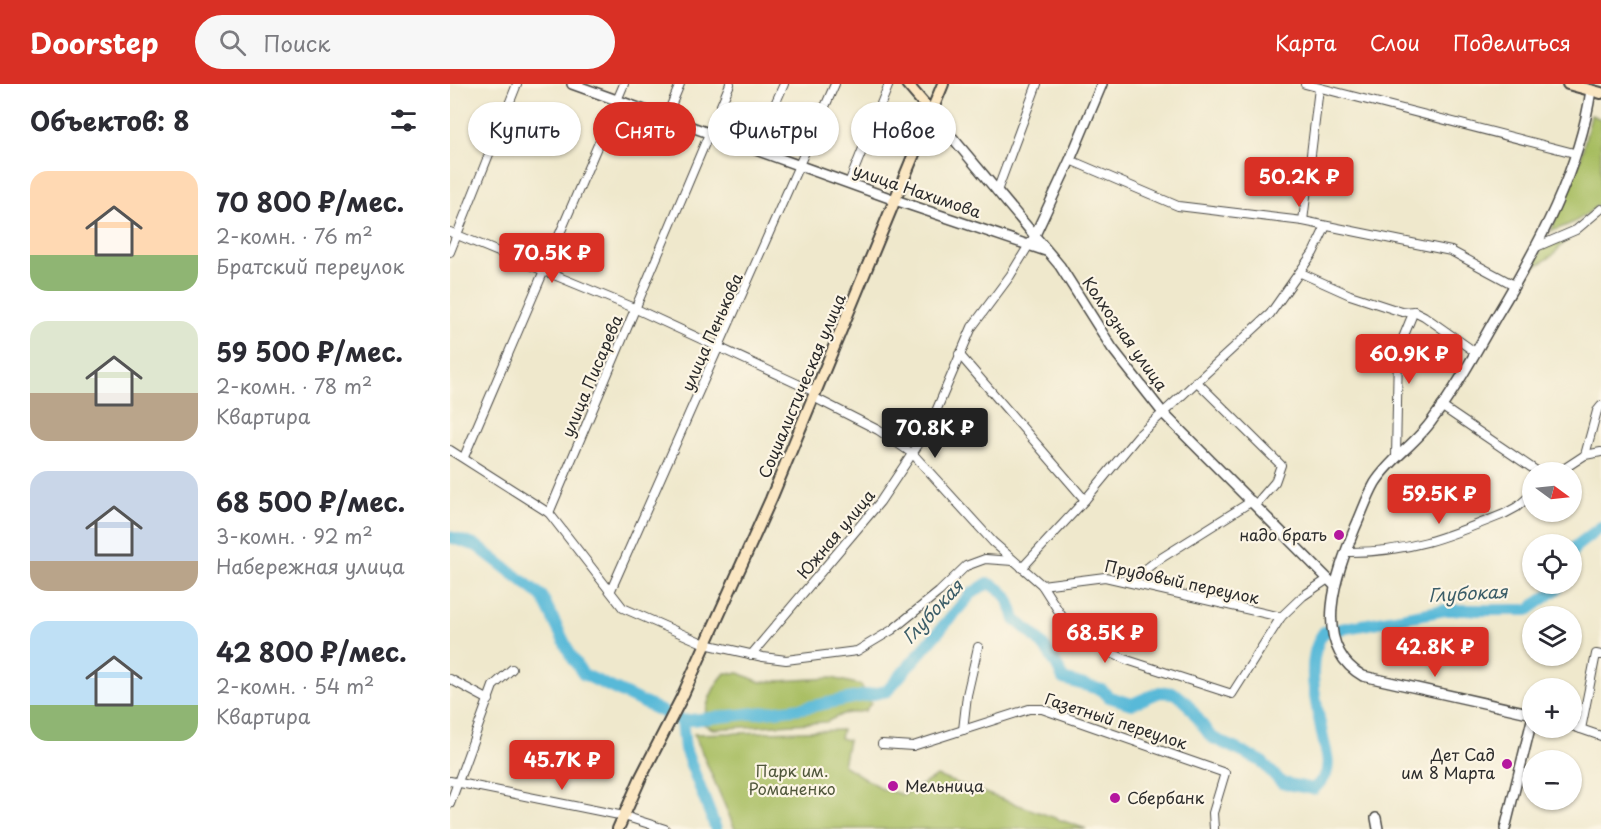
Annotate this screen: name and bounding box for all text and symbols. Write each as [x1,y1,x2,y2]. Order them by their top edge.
search box [195,15,615,69]
text: Doorstep [30,21,159,64]
icon: search [216,26,249,59]
text: Поиск [264,26,330,59]
text: Карта [1275,26,1337,58]
text: Слои [1370,26,1420,58]
text: Поделиться [1453,26,1571,58]
text: Объектов: 8 [30,101,190,140]
chip: Купить [468,102,581,156]
chip: Снять [593,102,696,156]
chip: Фильтры [708,102,839,156]
chip: Новое [851,102,956,156]
icon: filters [387,104,420,137]
street label: улица Нахимова [850,157,985,223]
pin: 50.2K ₽ [1244,157,1354,208]
text: 50.2K ₽ [1259,161,1339,191]
text: 70 800 ₽/мес. [216,182,404,221]
icon: home [78,195,150,267]
text: 2-комн. · 76 m² [216,221,373,251]
pin: 70.5K ₽ [497,233,607,284]
text: 70.5K ₽ [513,237,591,267]
text: Братский переулок [216,251,404,281]
street label: улица Пенькова [674,269,748,394]
street label: Колхозная улица [1077,271,1174,395]
street label: Социалистическая улица [751,290,851,482]
street label: улица Писарева [554,311,628,441]
text: 59 500 ₽/мес. [216,332,403,371]
pin: 60.9K ₽ [1354,334,1464,385]
text: 60.9K ₽ [1369,338,1449,368]
icon: home [78,345,150,417]
text: 2-комн. · 78 m² [216,371,372,401]
text: Квартира [216,401,310,431]
pin: 70.8K ₽ [880,408,990,459]
text: 70.8K ₽ [896,412,974,442]
north arrow [1522,462,1582,522]
map controls [1522,462,1582,810]
pin: 59.5K ₽ [1384,474,1494,525]
text: 59.5K ₽ [1401,478,1477,508]
text: 68 500 ₽/мес. [216,482,405,521]
street label: Южная улица [791,483,880,583]
icon: home [78,495,150,567]
text: 3-комн. · 92 m² [216,521,373,551]
place label: надо брать [1239,522,1327,546]
marker: надо брать [1332,528,1346,542]
button: locate [1522,534,1582,594]
text: Набережная улица [216,551,405,581]
street label: Прудовый переулок [1103,553,1262,609]
water label: Глубокая [895,572,970,649]
water label: Глубокая [1428,577,1509,608]
button: layers [1522,606,1582,666]
pin: 68.5K ₽ [1050,613,1160,664]
text: 68.5K ₽ [1066,617,1144,647]
pin: 42.8K ₽ [1380,627,1490,678]
text: 42.8K ₽ [1396,631,1474,661]
text: 42 800 ₽/мес. [216,632,407,671]
icon: home [78,645,150,717]
text: 2-комн. · 54 m² [216,671,374,701]
button: + [1522,678,1582,738]
street label: Газетный переулок [1042,686,1191,755]
text: Квартира [216,701,310,731]
pin: 45.7K ₽ [507,740,617,791]
place label: Дет Сад им 8 Марта [1401,742,1495,784]
text: 45.7K ₽ [523,744,601,774]
button: − [1522,750,1582,810]
marker: Дет Сад им 8 Марта [1500,757,1514,771]
park label: Парк им. Романенко [748,758,836,800]
place label: Мельница [905,773,984,797]
marker: Мельница [886,779,900,793]
place label: Сбербанк [1127,785,1205,809]
marker: Сбербанк [1108,791,1122,805]

